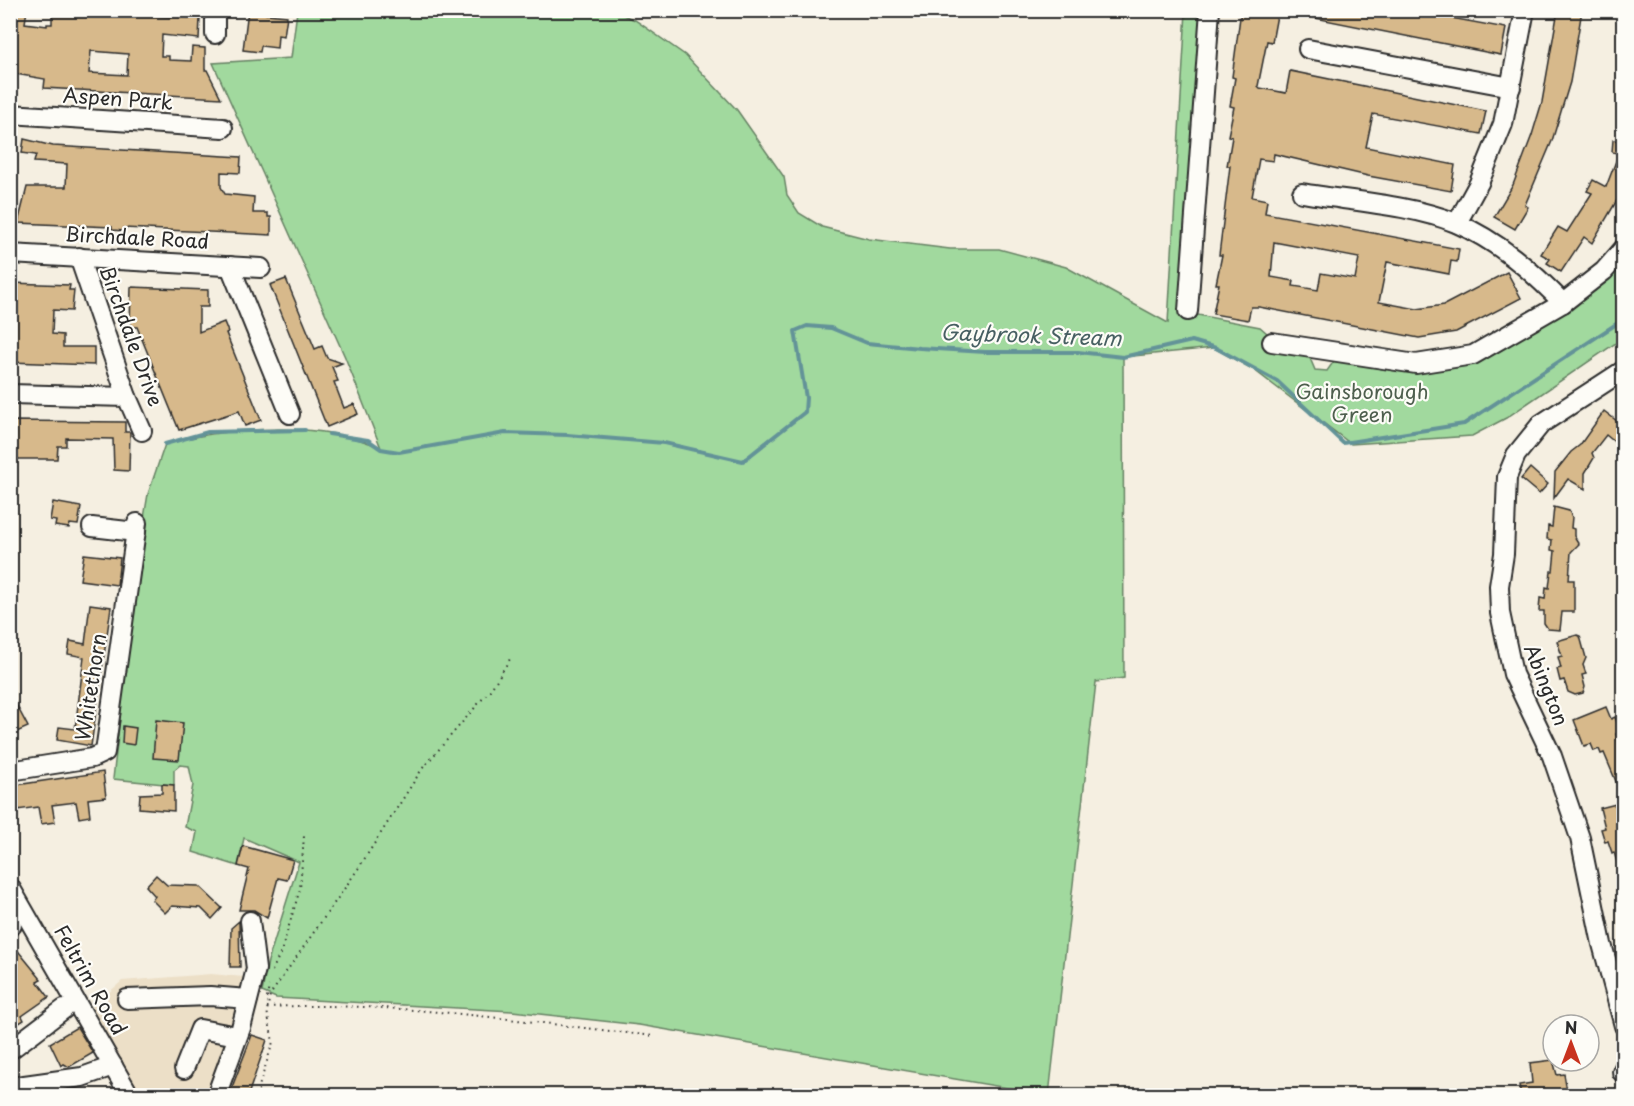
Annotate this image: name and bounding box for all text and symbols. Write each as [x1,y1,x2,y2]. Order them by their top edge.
street label: Aspen Park [62,79,174,117]
street label: Birchdale Road [64,218,210,256]
street label: Birchdale Drive [93,261,171,410]
water label: Gaybrook Stream [940,315,1123,353]
park label: Gainsborough Green [1295,376,1429,429]
street label: Whitethorn [67,631,113,743]
street label: Abington [1517,639,1577,730]
street label: Feltrim Road [47,919,135,1040]
north arrow [1541,1013,1601,1073]
text: N [1565,1015,1577,1039]

